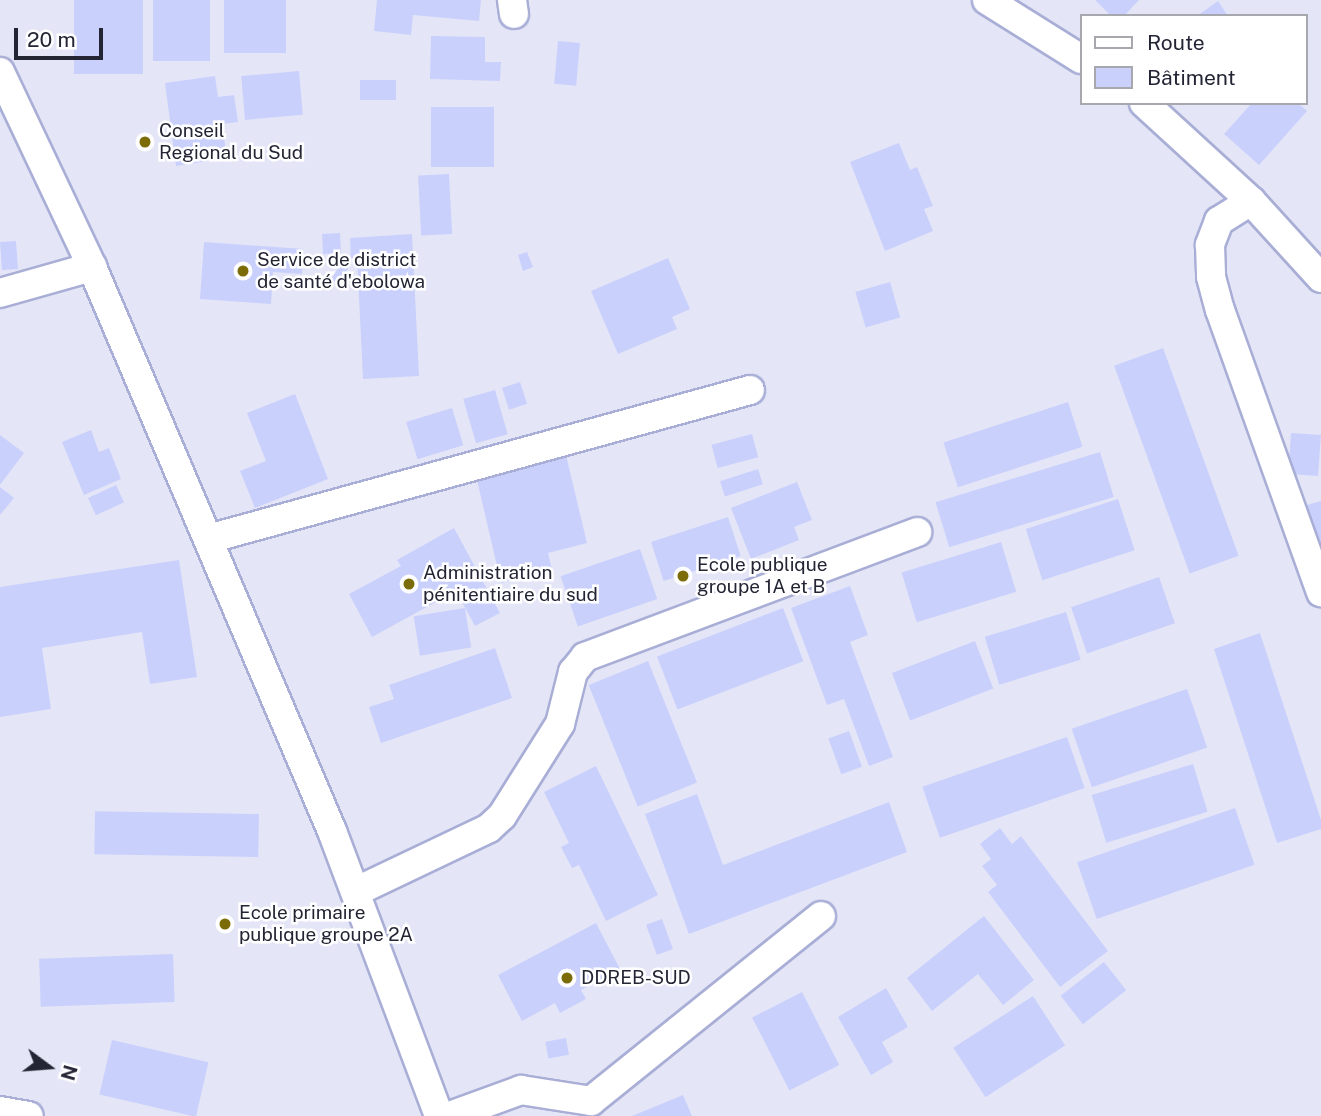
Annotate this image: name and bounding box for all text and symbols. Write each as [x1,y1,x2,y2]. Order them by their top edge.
scale bar [18,14,107,58]
legend [1080,14,1307,105]
text: 20 m [27,27,76,52]
text: Route [1147,30,1205,55]
text: Bâtiment [1147,65,1236,90]
place label: Conseil Regional du Sud [159,120,303,164]
marker: Conseil Regional du Sud [137,134,153,150]
place label: Service de district de santé d'ebolowa [257,249,425,293]
marker: Service de district de santé d'ebolowa [235,263,251,279]
place label: Ecole publique groupe 1A et B [697,554,828,598]
place label: Administration pénitentiaire du sud [423,562,598,606]
marker: Ecole publique groupe 1A et B [675,568,691,584]
marker: Administration pénitentiaire du sud [401,576,417,592]
place label: Ecole primaire publique groupe 2A [239,902,413,946]
marker: Ecole primaire publique groupe 2A [217,916,233,932]
place label: DDREB-SUD [581,967,691,989]
marker: DDREB-SUD [559,970,575,986]
north arrow [14,1032,84,1102]
text: N [57,1063,82,1083]

